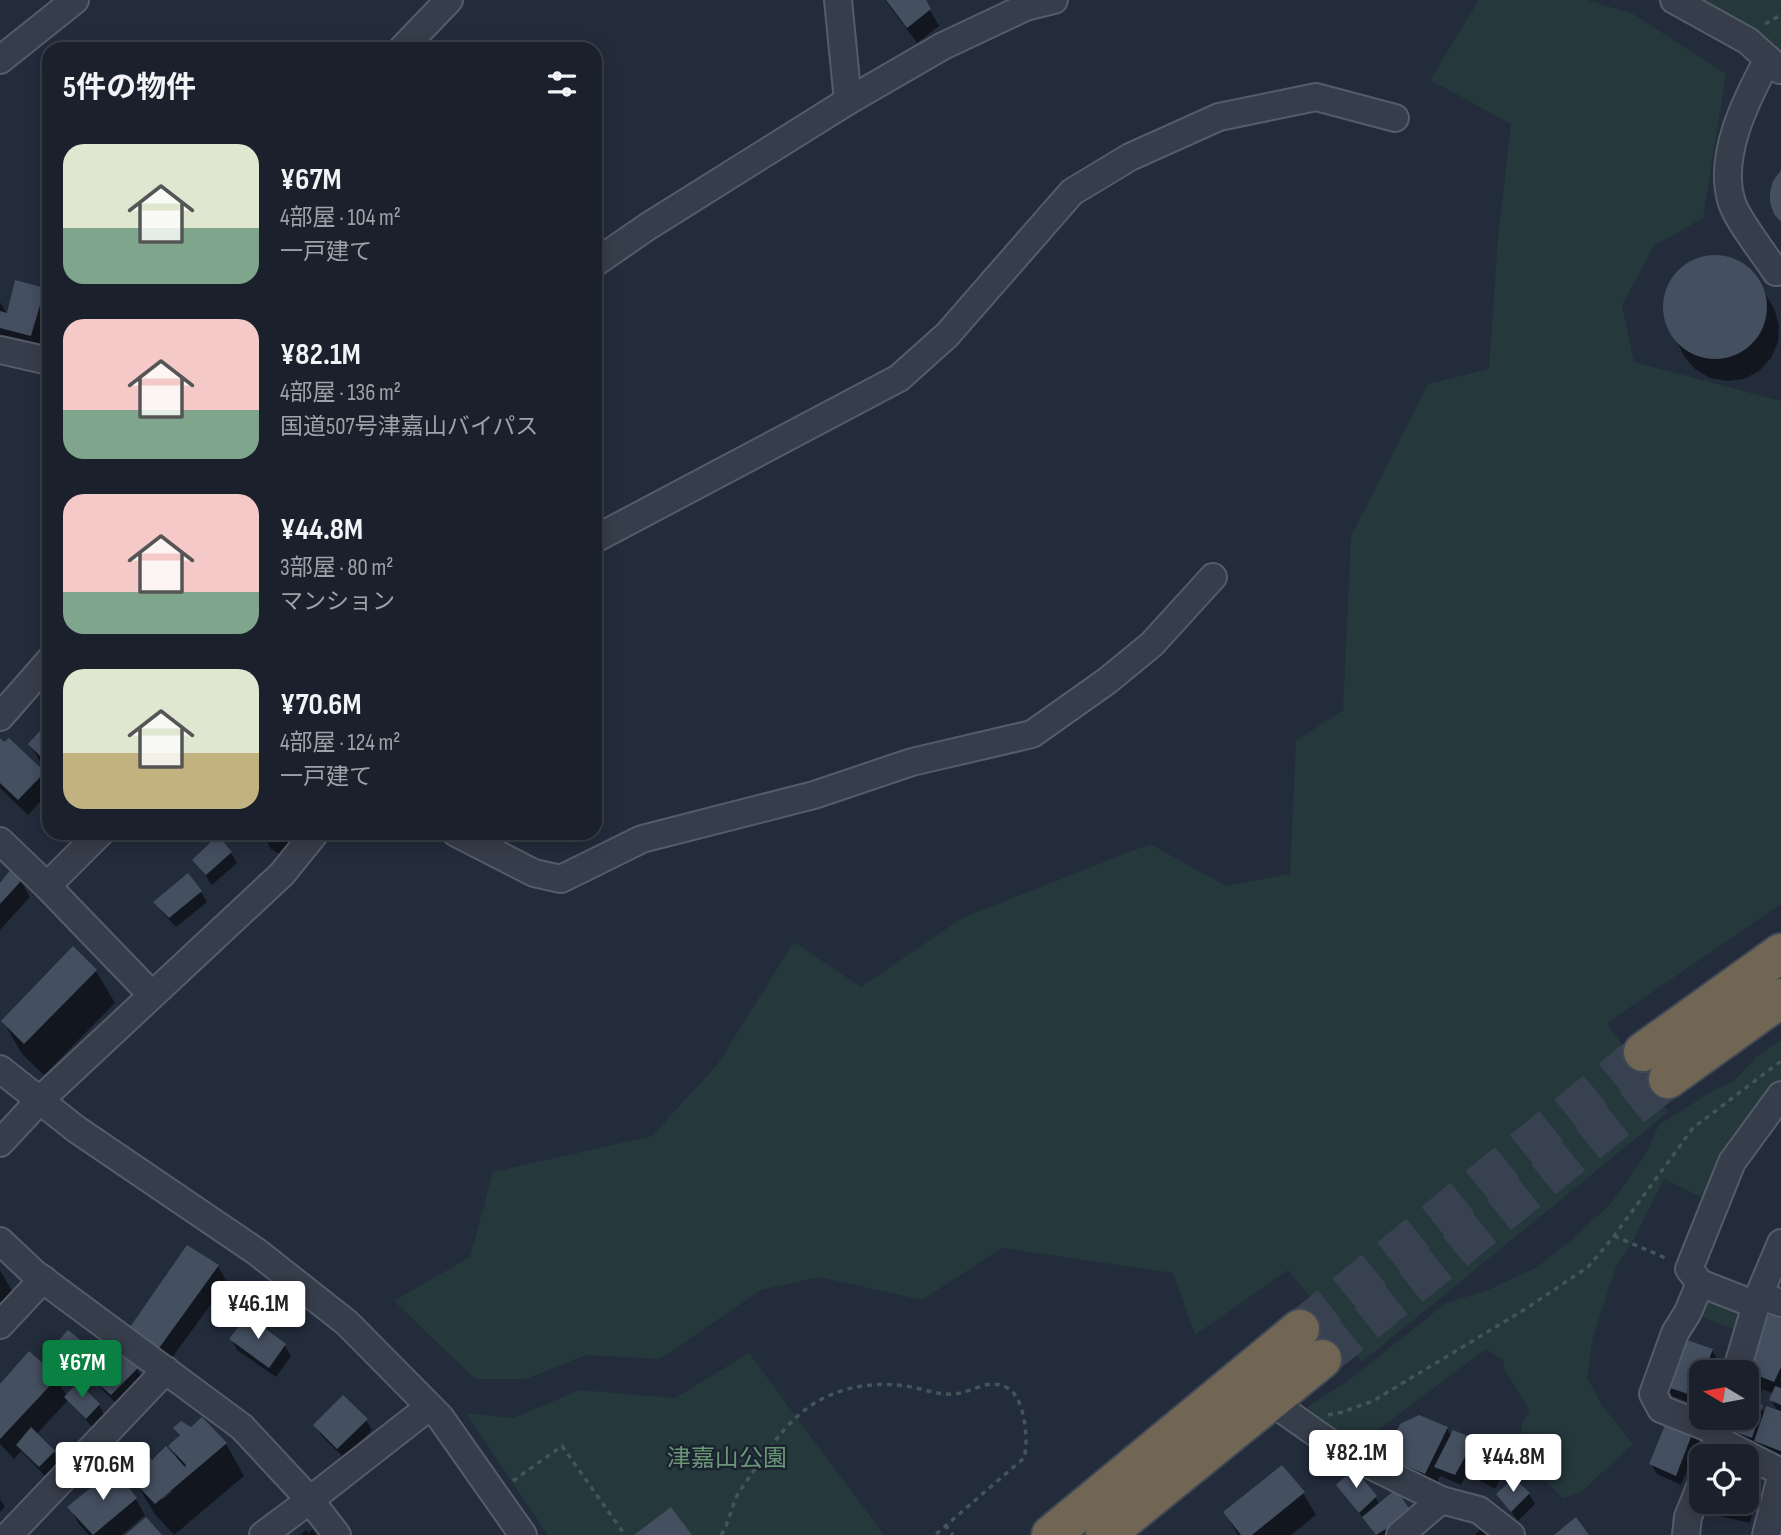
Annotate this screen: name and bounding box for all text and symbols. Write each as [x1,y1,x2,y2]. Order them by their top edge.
icon: filters [543,65,581,103]
text: 5件の物件 [63,70,196,106]
text: ¥67M [280,162,342,198]
icon: home [119,172,203,256]
text: 4部屋 · 104 m² [280,204,401,232]
text: 一戸建て [280,238,372,266]
text: ¥82.1M [280,337,361,373]
icon: home [119,347,203,431]
text: 4部屋 · 136 m² [280,379,401,407]
text: 国道507号津嘉山バイパス [280,413,538,441]
text: ¥44.8M [280,512,363,548]
icon: home [119,522,203,606]
text: 3部屋 · 80 m² [280,554,393,582]
text: マンション [280,588,395,616]
text: ¥70.6M [280,687,361,723]
icon: home [119,697,203,781]
text: 4部屋 · 124 m² [280,729,400,757]
text: 一戸建て [280,763,372,791]
pin: ¥46.1M [201,1282,315,1341]
text: ¥46.1M [227,1290,289,1318]
pin: ¥67M [41,1340,123,1400]
text: ¥67M [58,1349,106,1377]
north arrow [1689,1360,1759,1430]
map controls [1689,1360,1759,1514]
pin: ¥82.1M [1299,1430,1413,1490]
pin: ¥44.8M [1456,1434,1570,1494]
text: ¥82.1M [1325,1439,1387,1467]
pin: ¥70.6M [46,1442,160,1502]
text: ¥44.8M [1481,1443,1545,1471]
park label: 津嘉山公園 [667,1444,787,1473]
button: locate [1689,1444,1759,1514]
text: ¥70.6M [72,1451,134,1479]

